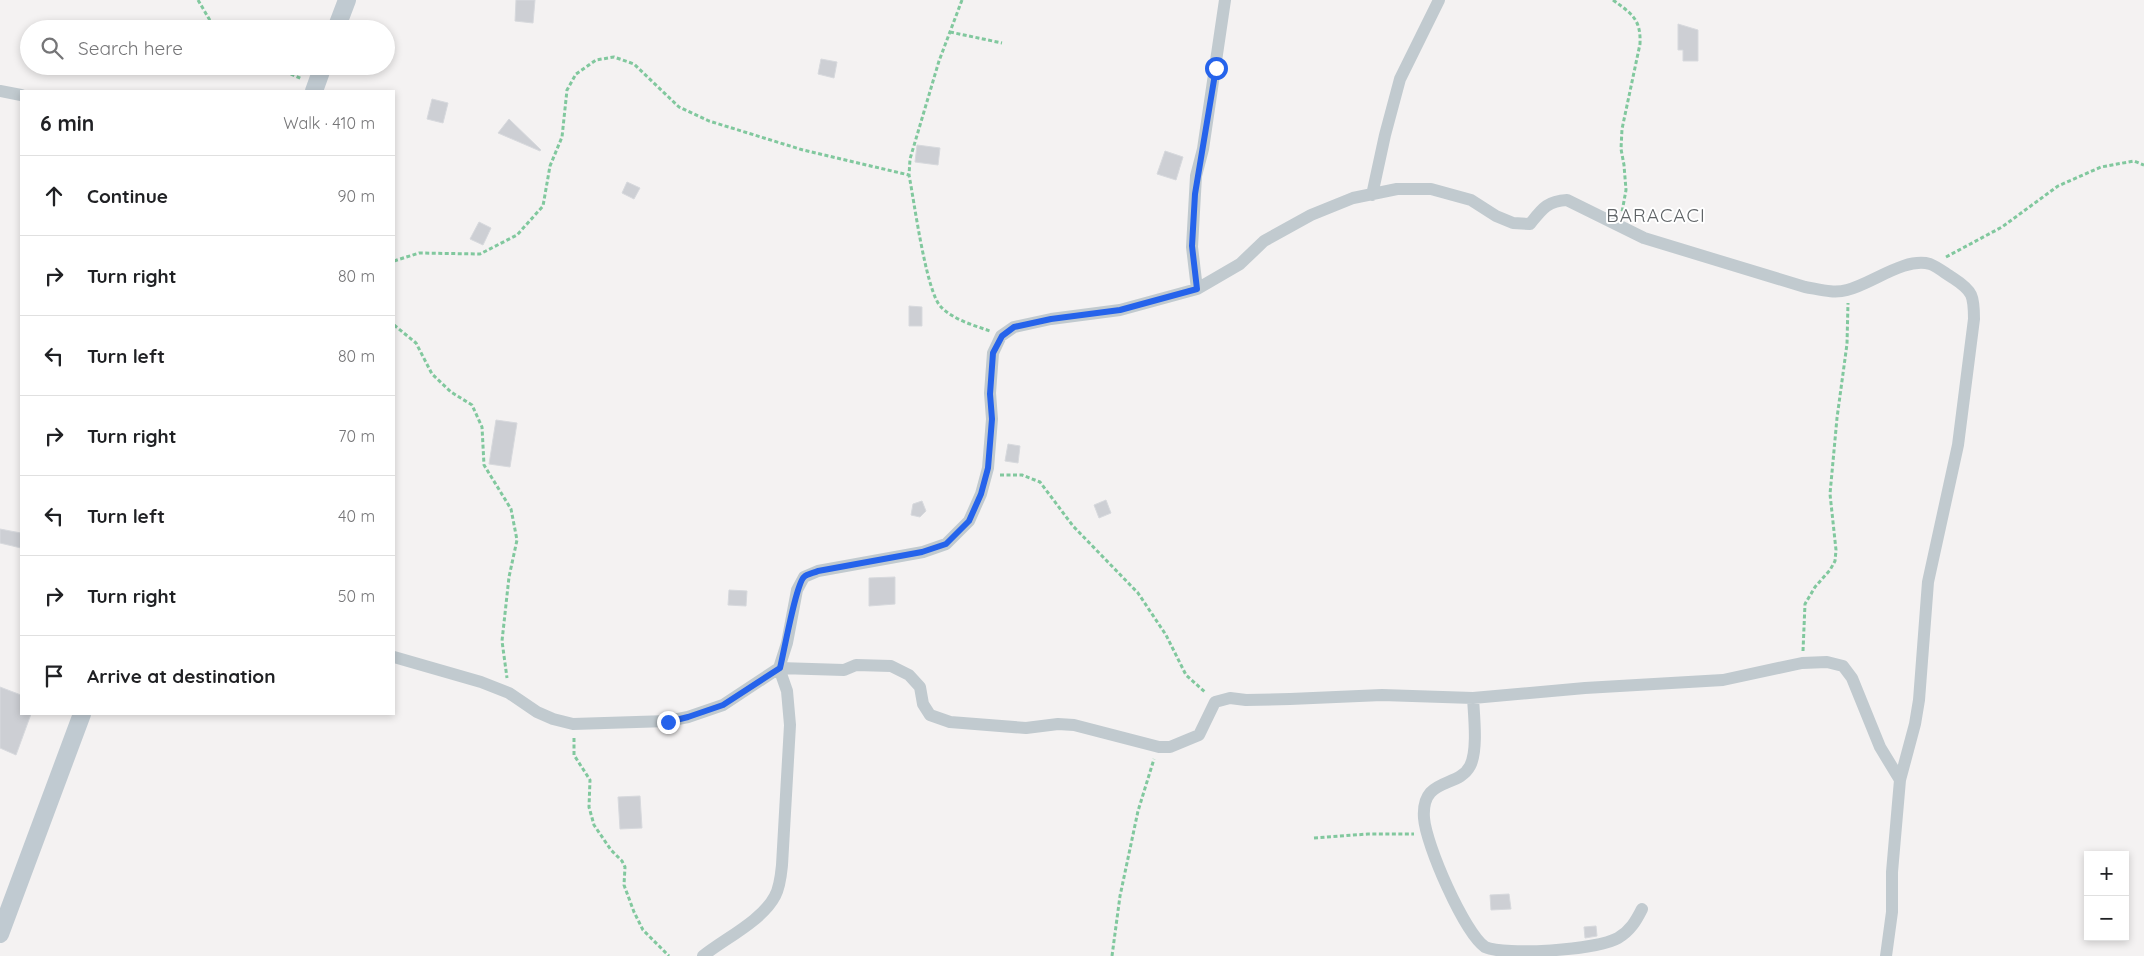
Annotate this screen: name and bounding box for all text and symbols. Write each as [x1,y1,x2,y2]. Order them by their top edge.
search box [20,20,395,75]
icon: search [38,34,66,62]
text: Search here [78,36,183,60]
route start [1205,57,1228,80]
text: 6 min [40,110,94,136]
text: Walk · 410 m [283,113,375,133]
icon: ahead [40,182,68,210]
text: Continue [87,184,168,208]
text: 90 m [338,186,375,206]
district label: BARACACI [1606,203,1706,227]
icon: right [40,262,68,290]
text: Turn right [87,264,176,288]
text: 80 m [338,266,375,286]
icon: left [40,342,68,370]
text: Turn left [87,344,165,368]
text: 80 m [338,346,375,366]
icon: right [40,422,68,450]
text: Turn right [87,424,176,448]
text: 70 m [338,426,375,446]
icon: left [40,502,68,530]
text: Turn left [87,504,165,528]
text: 40 m [338,506,375,526]
icon: right [40,582,68,610]
text: Turn right [87,584,176,608]
text: 50 m [338,586,375,606]
icon: arrive [40,662,68,690]
text: Arrive at destination [87,664,276,688]
route end [657,711,680,734]
map controls [2084,851,2129,941]
button: + [2084,851,2129,896]
button: − [2084,896,2129,941]

